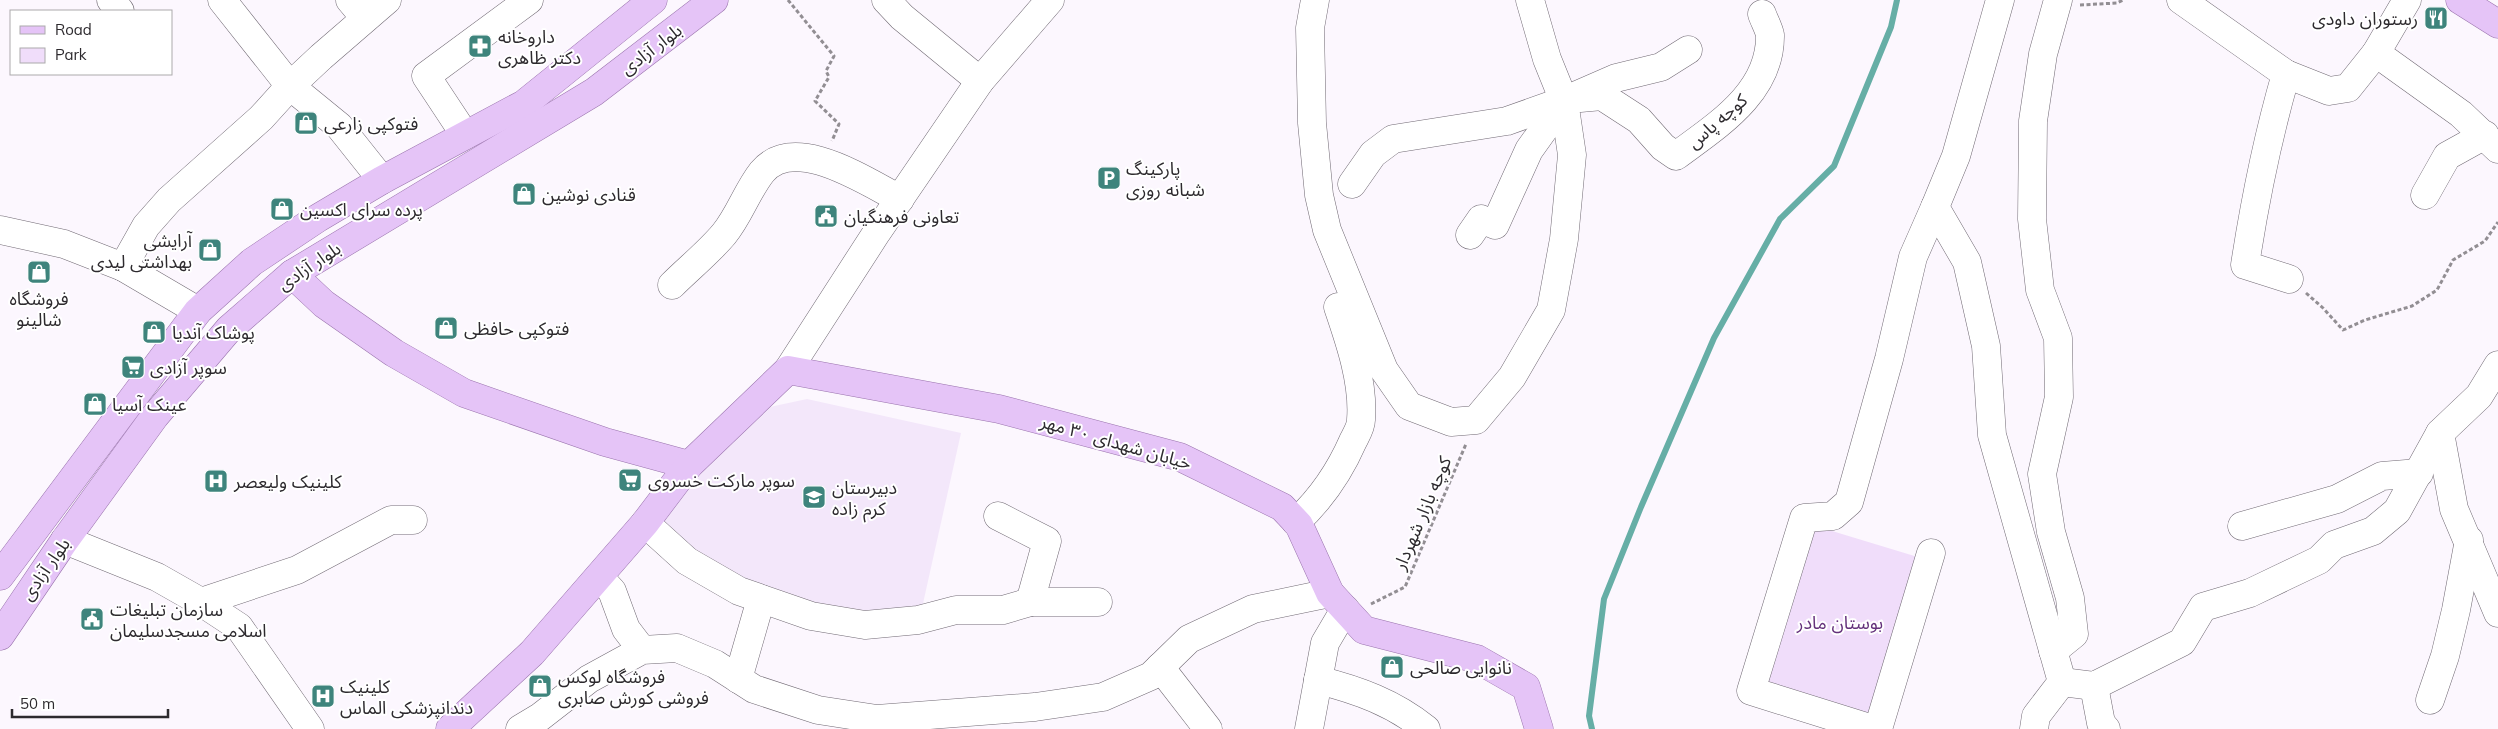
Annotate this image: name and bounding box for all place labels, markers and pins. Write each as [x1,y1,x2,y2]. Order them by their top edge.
restaurant icon: رستوران داودی [2423,5,2449,31]
place label: رستوران داودی [2312,7,2418,30]
place label: داروخانه دکتر ظاهری [498,25,581,69]
pharmacy icon: داروخانه دکتر ظاهری [467,33,493,59]
shop icon: فتوکپی زارعی [293,110,319,136]
place label: فتوکپی زارعی [324,112,418,135]
place label: پارکینگ شبانه روزی [1126,157,1205,201]
parking icon: پارکینگ شبانه روزی [1096,165,1122,191]
shop icon: قنادی نوشین [511,181,537,207]
place label: قنادی نوشین [542,183,636,206]
shop icon: پرده سرای اکسین [269,196,295,222]
place label: پرده سرای اکسین [300,198,423,221]
public building icon: تعاونی فرهنگیان [813,203,839,229]
place label: تعاونی فرهنگیان [844,205,959,228]
place label: آرایشی بهداشتی لیدی [91,229,193,273]
shop icon: آرایشی بهداشتی لیدی [197,237,223,263]
shop icon: فروشگاه شالینو [26,259,52,285]
place label: فروشگاه شالینو [9,287,69,331]
shop icon: فتوکپی حافظی [433,315,459,341]
place label: فتوکپی حافظی [464,317,569,340]
shop icon: پوشاک آندیا [141,319,167,345]
place label: پوشاک آندیا [172,321,255,344]
supermarket icon: سوپر آزادی [120,354,146,380]
place label: سوپر آزادی [150,356,227,379]
shop icon: عینک آسیا [82,391,108,417]
place label: عینک آسیا [112,393,186,416]
supermarket icon: سوپر مارکت خسروی [617,467,643,493]
hospital icon: کلینیک ولیعصر [203,468,229,494]
place label: سوپر مارکت خسروی [648,469,795,492]
place label: کلینیک ولیعصر [233,470,342,493]
place label: دبیرستان کرم زاده [832,476,897,523]
school or university icon: دبیرستان کرم زاده [801,484,827,510]
place label: سازمان تبلیغات اسلامی مسجدسلیمان [110,598,267,642]
public building icon: سازمان تبلیغات اسلامی مسجدسلیمان [79,606,105,632]
shop icon: نانوایی صالحی [1379,654,1405,680]
place label: نانوایی صالحی [1410,656,1512,679]
place label: فروشگاه لوکس فروشی کورش صابری [558,665,709,709]
shop icon: فروشگاه لوکس فروشی کورش صابری [527,673,553,699]
place label: کلینیک دندانپزشکی الماس [340,675,473,719]
hospital icon: کلینیک دندانپزشکی الماس [310,683,336,709]

